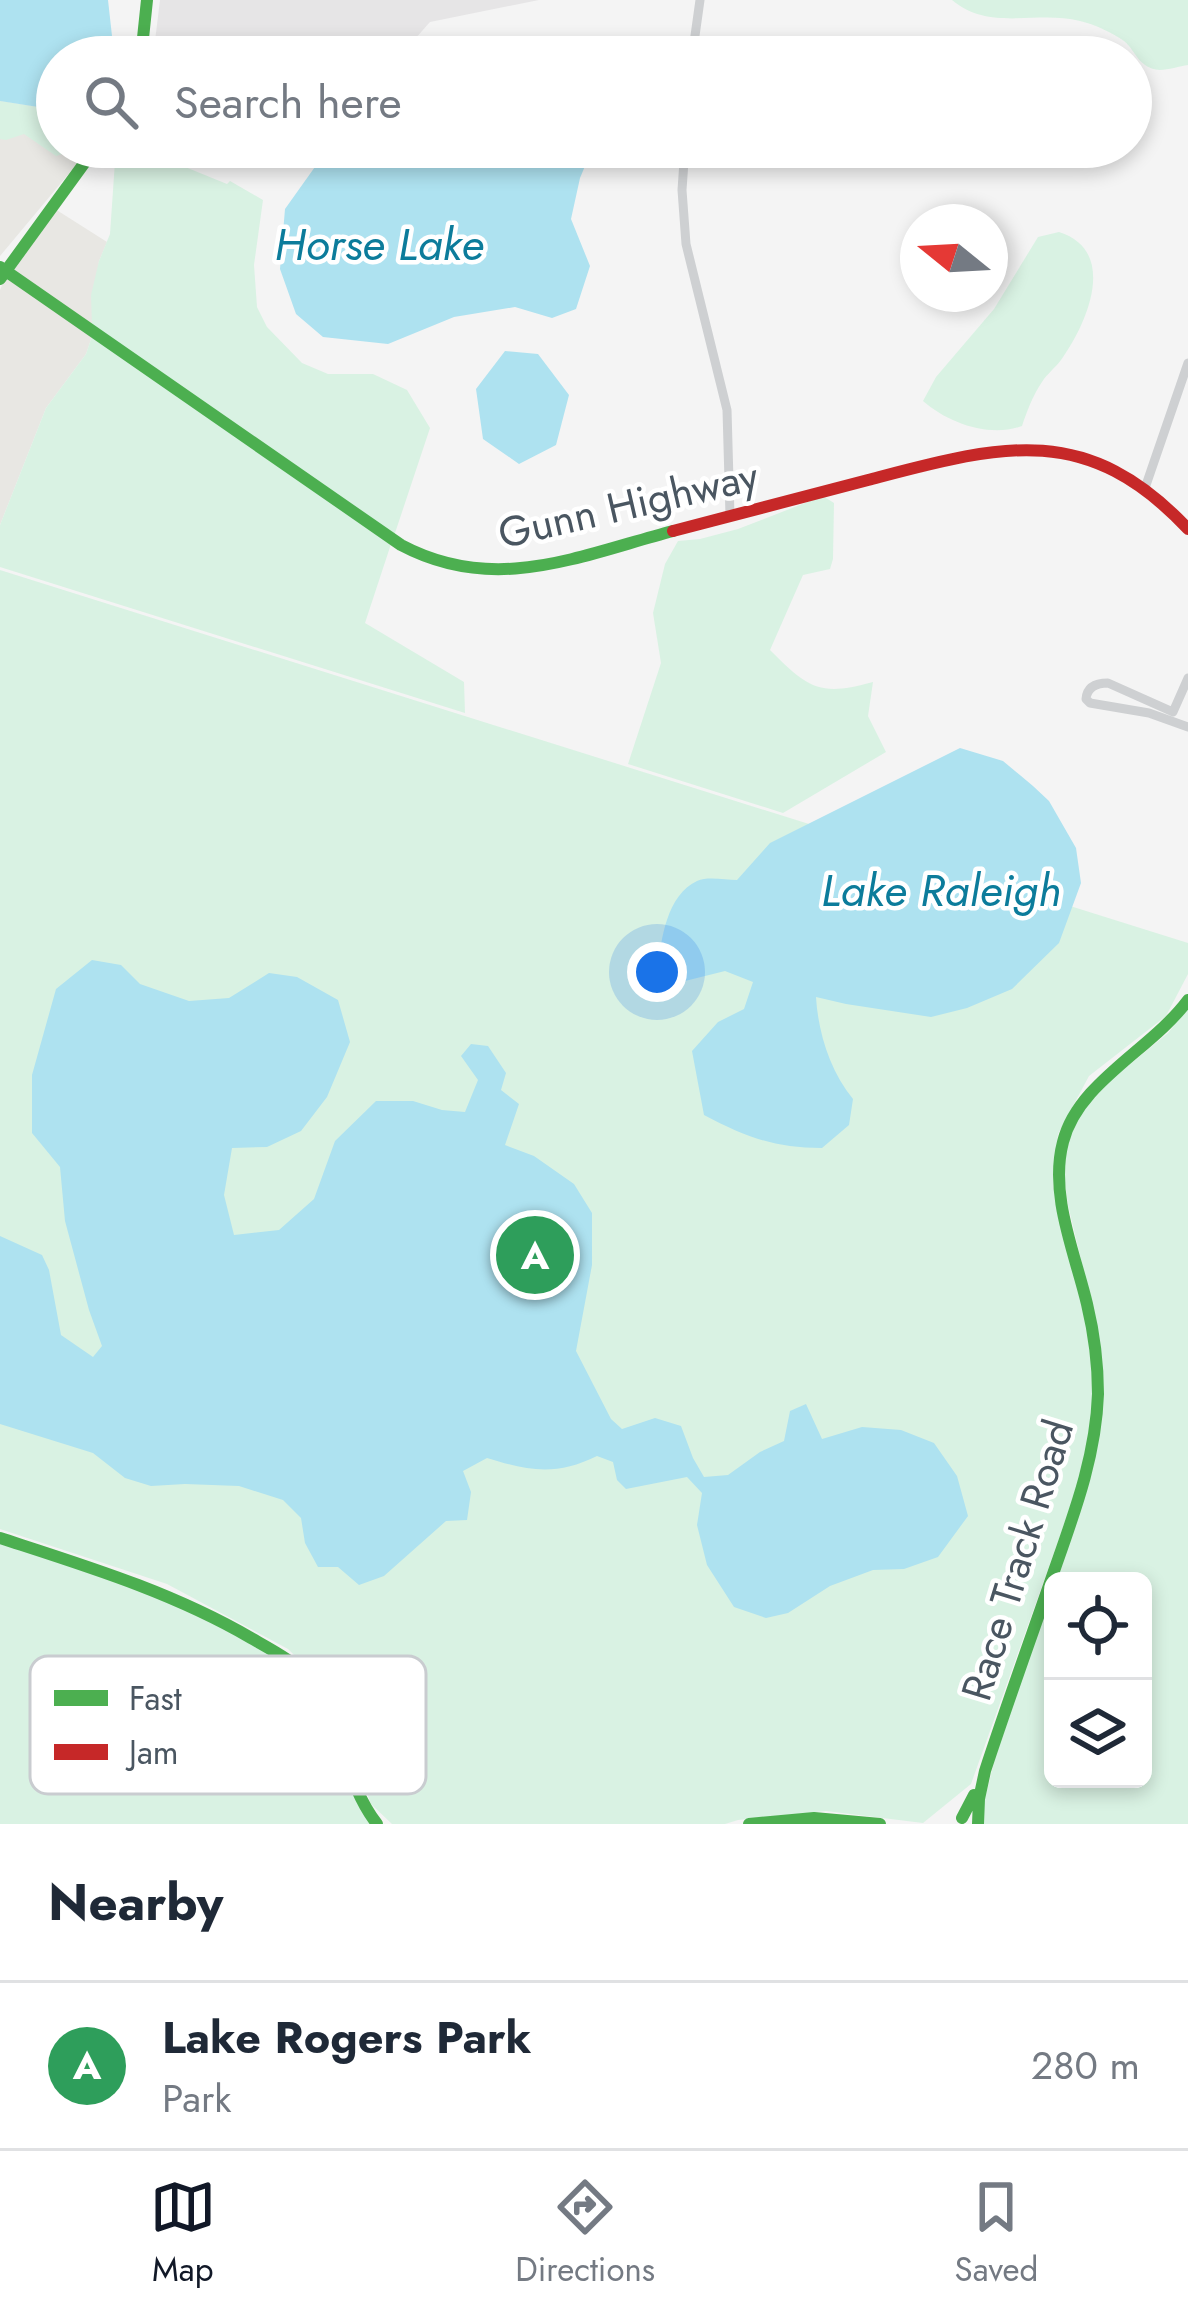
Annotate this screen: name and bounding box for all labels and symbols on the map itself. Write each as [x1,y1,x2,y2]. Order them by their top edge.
north arrow [900,204,1008,312]
water label: Horse Lake [274,212,484,277]
street label: Gunn Highway [492,445,765,564]
water label: Lake Raleigh [821,858,1061,923]
your location [627,942,687,1002]
pin: A [496,1210,574,1300]
street label: Race Track Road [946,1412,1089,1708]
legend [30,1656,426,1794]
text: Fast [129,1675,182,1722]
text: Jam [125,1729,179,1776]

